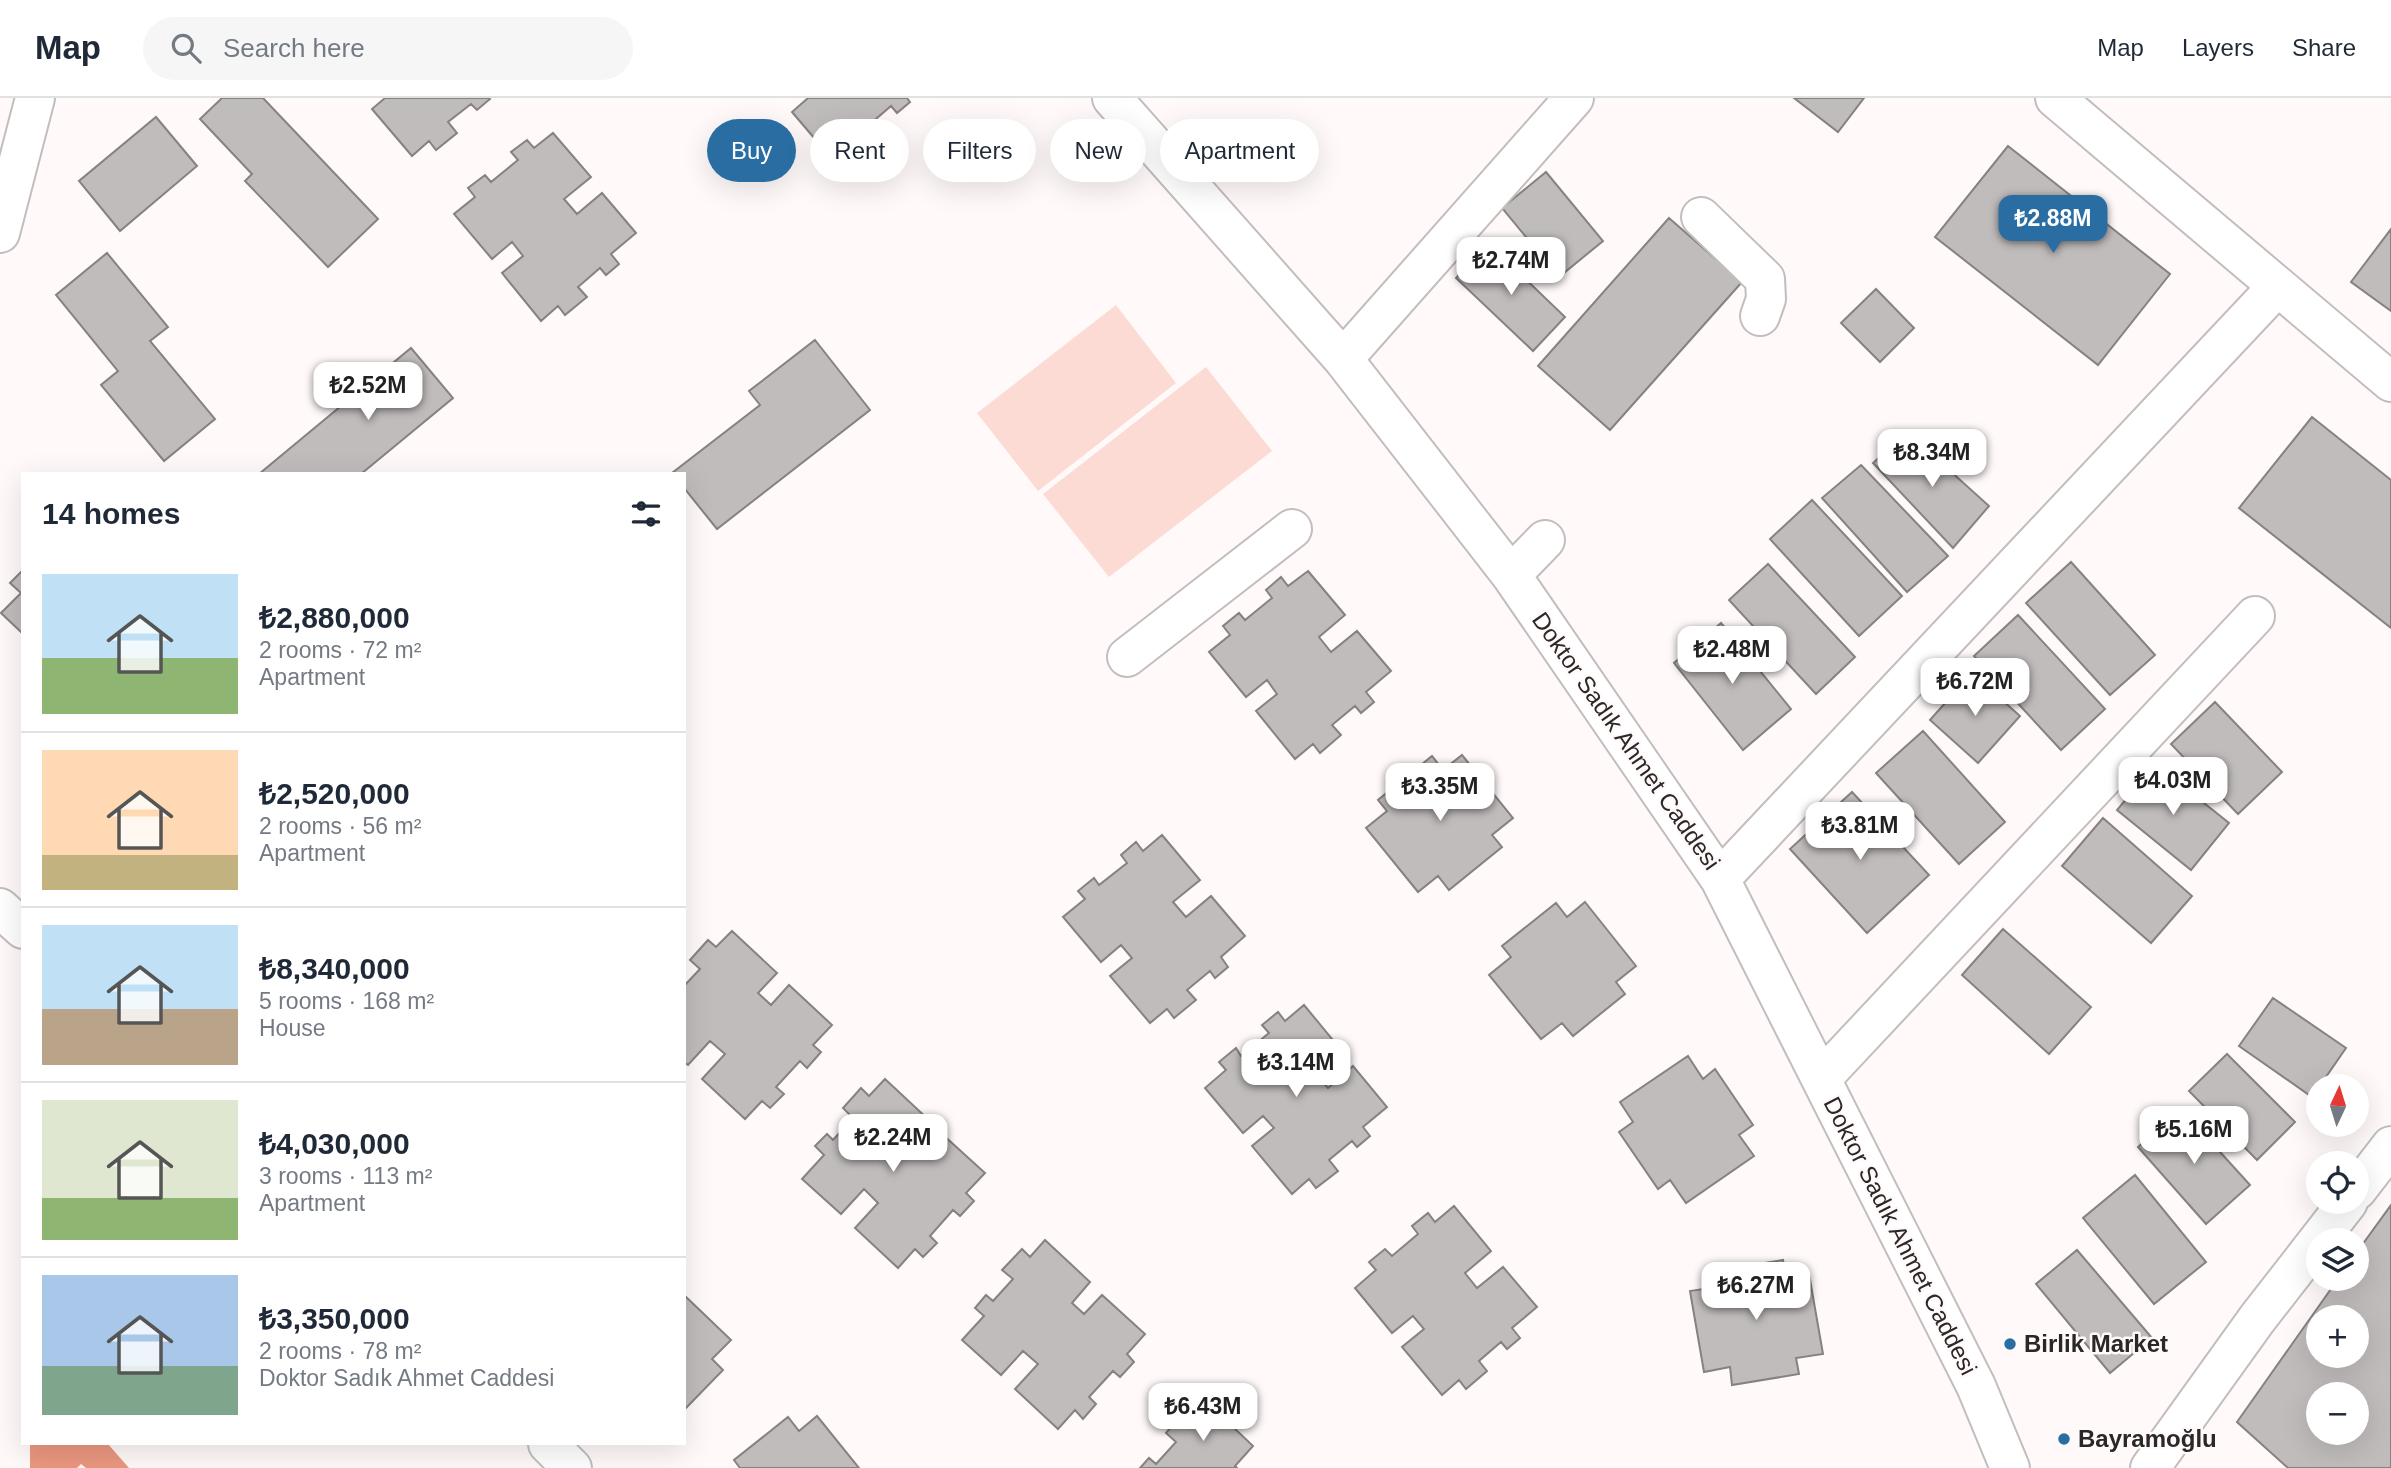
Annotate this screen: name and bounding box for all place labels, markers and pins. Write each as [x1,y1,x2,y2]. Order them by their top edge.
pin: ₺2.88M [1996,195,2110,255]
pin: ₺2.74M [1454,238,1568,297]
pin: ₺2.52M [311,362,425,422]
pin: ₺8.34M [1875,430,1989,489]
pin: ₺2.48M [1675,626,1789,686]
pin: ₺6.72M [1918,658,2032,718]
pin: ₺4.03M [2116,758,2230,817]
pin: ₺3.35M [1383,764,1497,823]
pin: ₺3.81M [1803,802,1917,862]
pin: ₺3.14M [1239,1040,1353,1099]
pin: ₺5.16M [2137,1107,2251,1166]
pin: ₺2.24M [836,1114,950,1174]
pin: ₺6.27M [1699,1262,1813,1322]
place label: Birlik Market [2024,1330,2168,1357]
marker: Birlik Market [2002,1336,2018,1352]
pin: ₺6.43M [1146,1384,1260,1443]
place label: Bayramoğlu [2078,1425,2217,1452]
marker: Bayramoğlu [2056,1431,2072,1447]

